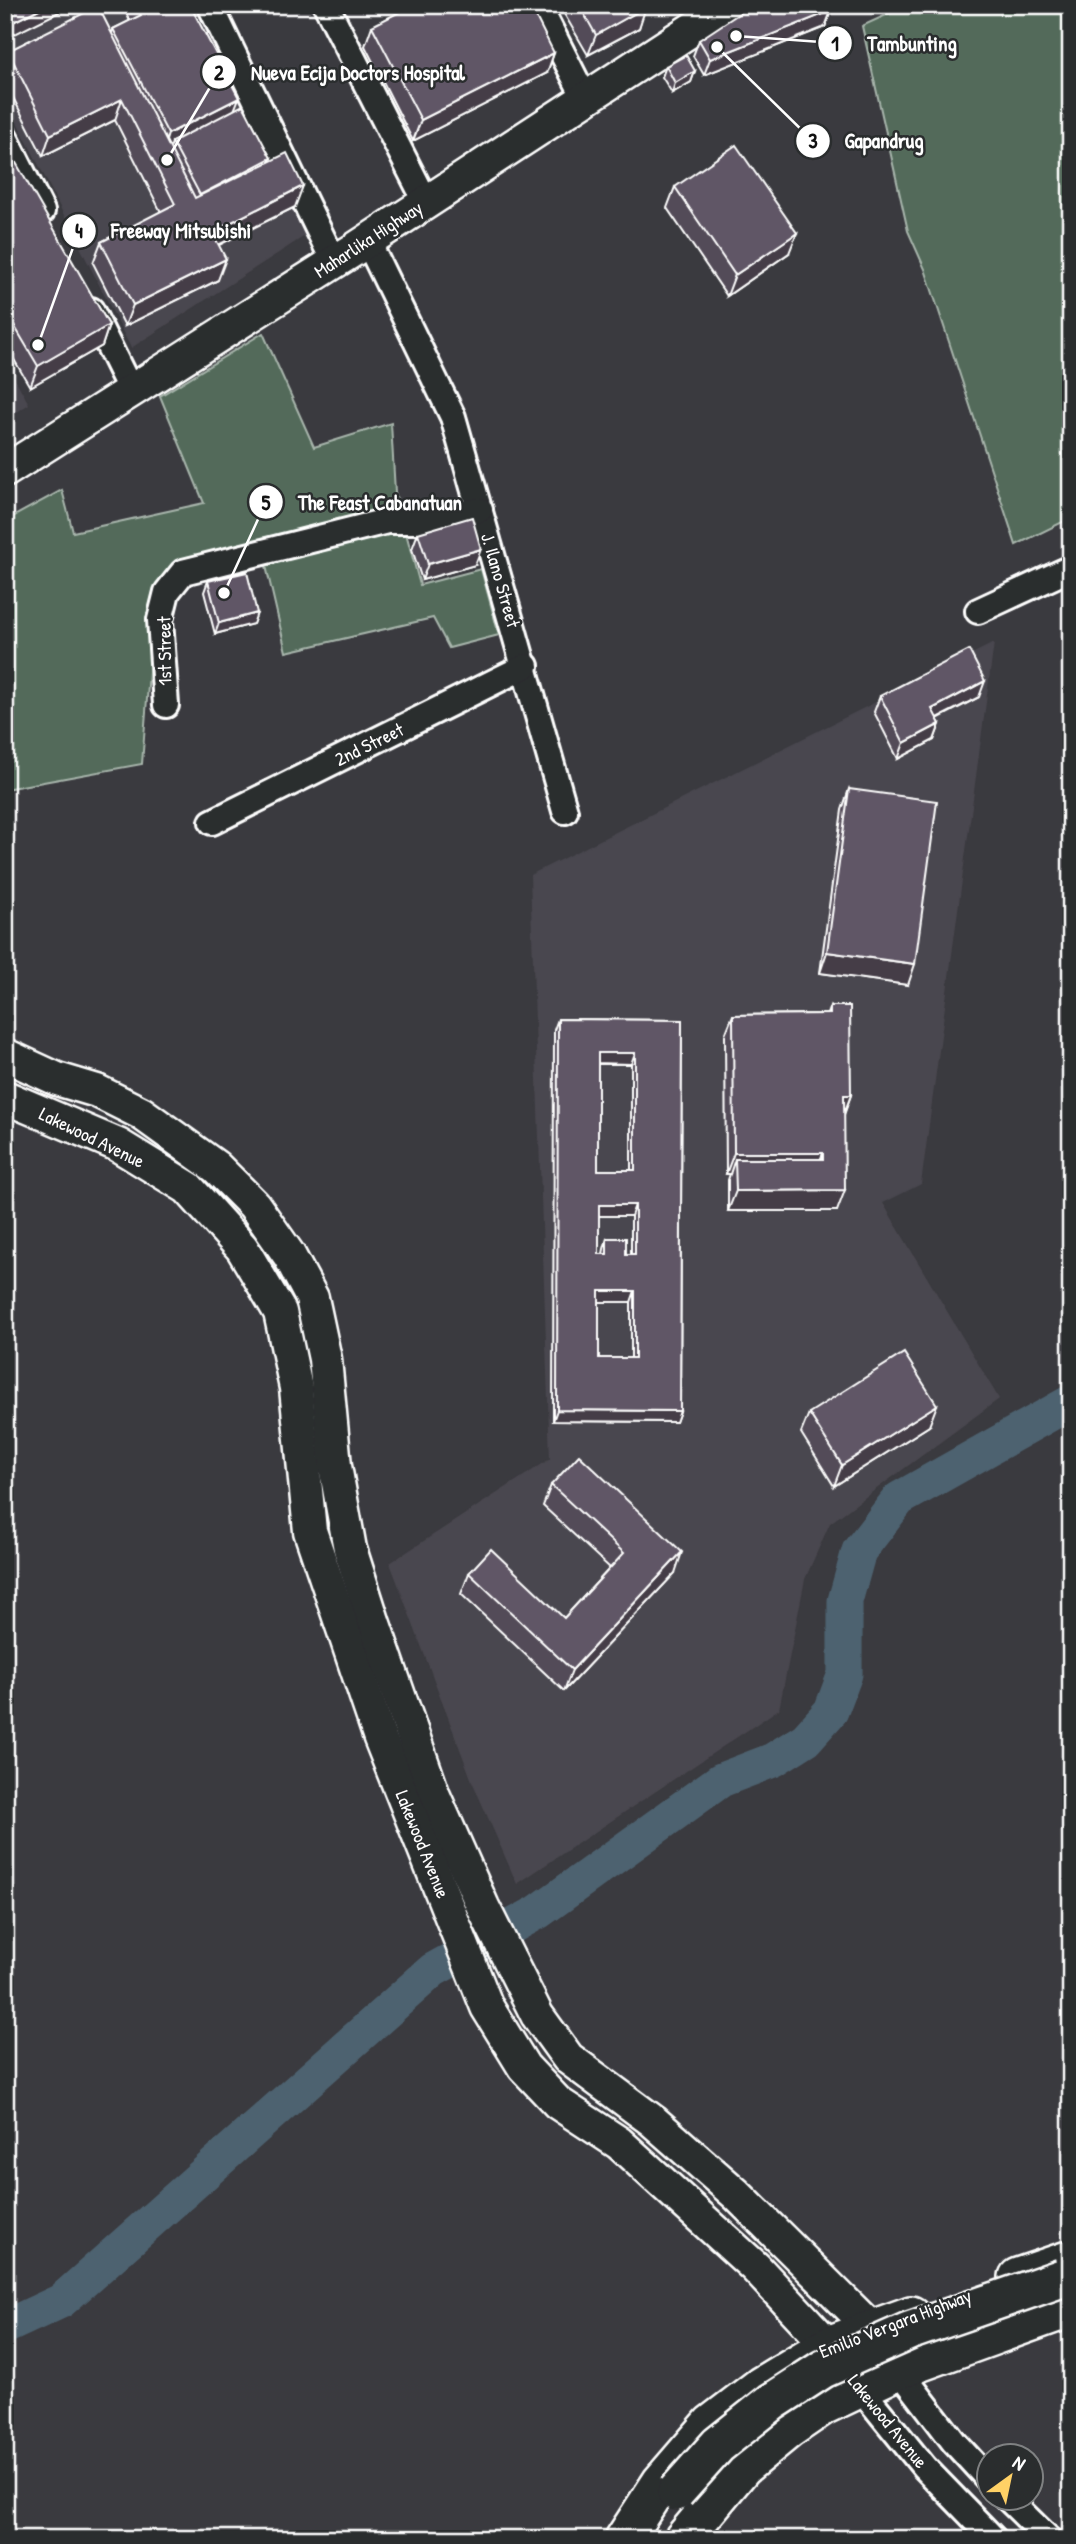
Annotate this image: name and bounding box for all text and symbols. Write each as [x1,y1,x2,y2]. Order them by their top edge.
callout: Tambunting [818,22,970,64]
text: 1 [831,29,839,58]
text: Tambunting [866,29,957,59]
callout: Nueva Ecija Doctors Hospital [202,51,479,93]
text: 2 [214,58,224,87]
text: Nueva Ecija Doctors Hospital [251,58,465,88]
callout: Gapandrug [796,120,938,162]
text: 3 [808,126,818,155]
text: Gapandrug [844,126,924,156]
street label: Maharlika Highway [309,194,427,284]
callout: Freeway Mitsubishi [62,210,265,252]
text: 4 [75,216,83,245]
text: Freeway Mitsubishi [110,216,251,246]
callout: The Feast Cabanatuan [249,481,476,523]
text: 5 [262,488,271,517]
text: The Feast Cabanatuan [297,488,462,517]
street label: J. Ilano Street [475,530,527,631]
street label: 1st Street [150,616,178,686]
street label: 2nd Street [330,716,408,772]
street label: Lakewood Avenue [35,1100,149,1174]
street label: Lakewood Avenue [390,1786,457,1902]
street label: Emilio Vergara Highway [815,2282,975,2364]
street label: Lakewood Avenue [842,2369,934,2474]
north arrow [974,2442,1044,2512]
text: N [1008,2449,1031,2476]

